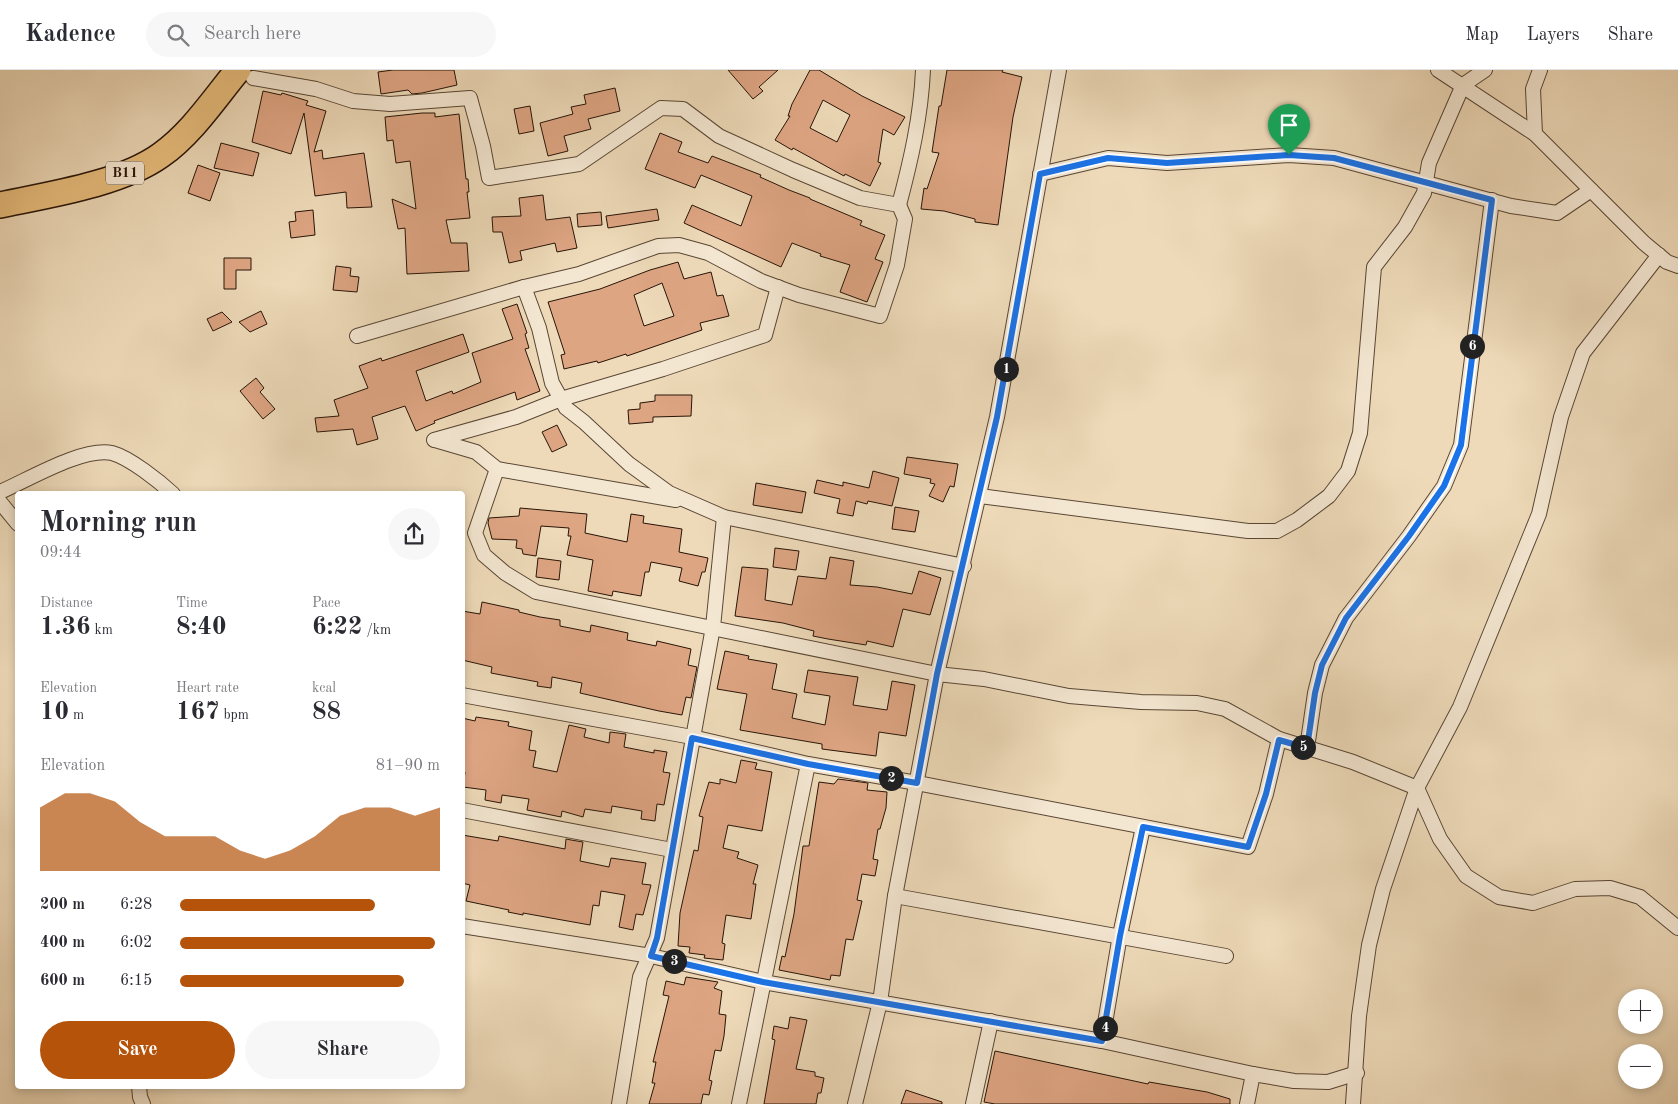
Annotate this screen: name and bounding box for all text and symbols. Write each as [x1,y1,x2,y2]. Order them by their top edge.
search box [146,12,496,57]
icon: search [164,21,192,49]
text: Kadence [25,23,116,47]
text: Search here [204,25,301,44]
text: Map [1465,26,1499,44]
text: Layers [1527,26,1579,44]
text: Share [1607,26,1653,44]
pin [1268,104,1310,155]
icon: arrive [1275,111,1303,139]
road number: B11 [106,162,144,185]
pin: 6 [1460,334,1484,358]
text: 6 [1468,339,1477,353]
pin: 1 [994,356,1018,382]
text: 1 [1002,362,1011,376]
button: share [388,508,440,560]
text: Morning run [40,510,197,538]
text: 09:44 [40,545,82,561]
text: Distance [40,596,93,610]
text: Time [176,596,207,610]
text: Pace [312,596,340,610]
text: 1.36 [40,615,91,640]
text: 8:40 [176,615,227,640]
text: 6:22 [312,615,363,640]
text: km [91,623,113,637]
text: /km [363,623,391,637]
text: Elevation [40,681,97,695]
text: Heart rate [176,681,239,695]
text: kcal [312,681,336,695]
text: 10 [40,700,69,725]
text: 167 [176,700,220,725]
text: 88 [312,700,341,725]
text: m [69,708,84,722]
text: bpm [220,708,249,722]
pin: 5 [1290,734,1316,760]
text: 5 [1299,740,1308,754]
text: Elevation [40,758,105,774]
text: 81–90 m [376,758,440,774]
pin: 2 [878,766,904,790]
text: 2 [887,771,896,785]
text: 200 m [40,897,85,913]
text: 6:28 [120,897,152,913]
text: 400 m [40,935,85,951]
text: 6:02 [120,935,152,951]
pin: 3 [662,948,686,974]
text: 3 [670,954,679,968]
text: 600 m [40,973,85,989]
text: 6:15 [120,973,152,989]
map controls [1618,989,1663,1089]
button: + [1618,989,1663,1034]
pin: 4 [1092,1016,1118,1040]
button: Save [40,1021,235,1079]
button: Share [245,1021,440,1079]
text: 4 [1101,1021,1110,1035]
button: − [1618,1044,1663,1089]

